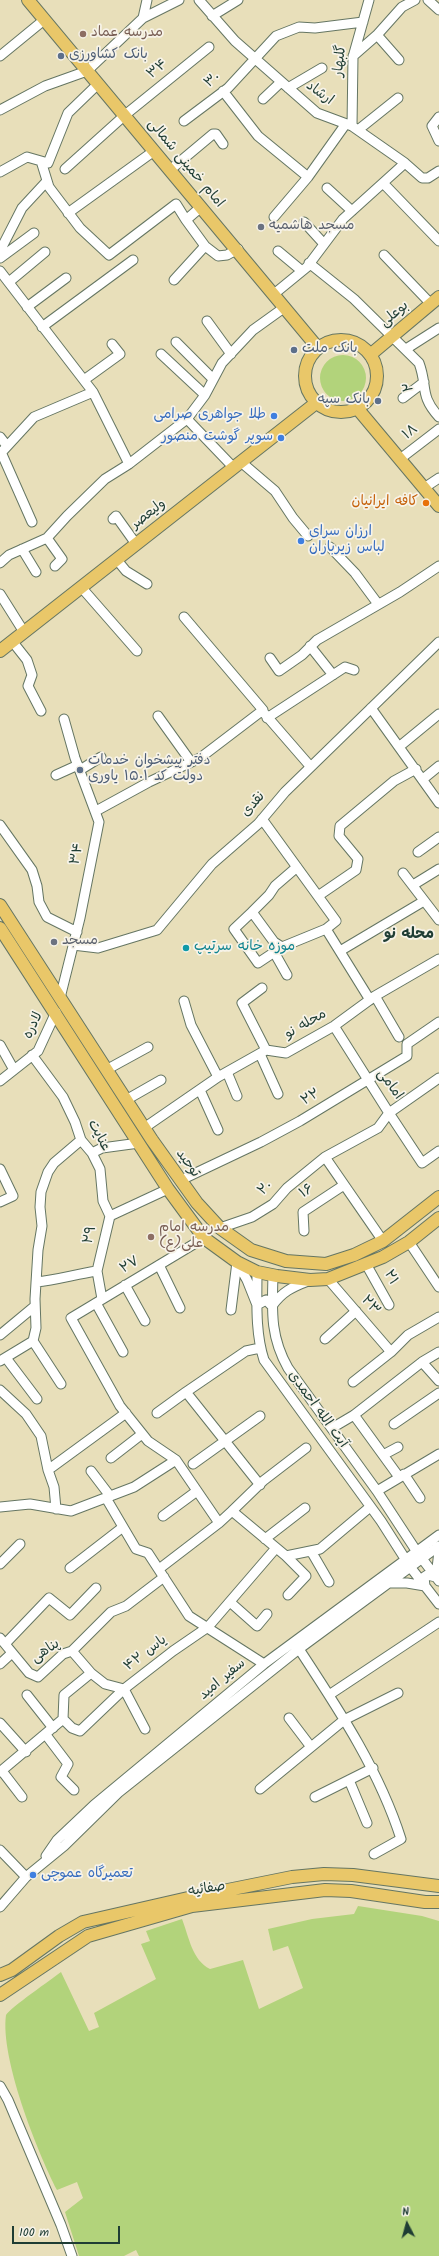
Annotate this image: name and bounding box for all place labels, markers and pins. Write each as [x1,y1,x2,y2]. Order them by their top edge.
place label: مدرسه عماد [91,26,163,42]
marker: مدرسه عماد [78,29,88,39]
place label: بانک کشاورزی [69,48,148,64]
marker: بانک کشاورزی [56,51,66,61]
place label: مسجد هاشمیه [269,219,354,235]
marker: مسجد هاشمیه [256,222,266,232]
place label: بانک ملت [302,342,358,358]
marker: بانک ملت [289,345,299,355]
place label: بانک سپه [318,393,370,409]
marker: بانک سپه [373,396,383,406]
place label: طلا جواهری صرامی [153,408,266,424]
marker: طلا جواهری صرامی [269,411,279,421]
place label: سوپر گوشت منصور [162,430,273,446]
marker: سوپر گوشت منصور [276,433,286,443]
place label: کافه ایرانیان [351,495,418,511]
marker: کافه ایرانیان [421,498,431,508]
place label: ارزان سرای لباس زیرباران [309,525,385,558]
marker: ارزان سرای لباس زیرباران [296,536,306,546]
place label: دفتر پیشخوان خدمات دولت کد ۱۵۰۱ یاوری [88,754,210,786]
marker: دفتر پیشخوان خدمات دولت کد ۱۵۰۱ یاوری [75,765,85,775]
place label: مسجد [62,934,98,950]
marker: مسجد [49,937,59,947]
place label: موزه خانه سرتیپ [194,940,295,956]
marker: موزه خانه سرتیپ [181,943,191,953]
place label: مدرسه امام علی(ع) [159,1221,229,1254]
marker: مدرسه امام علی(ع) [146,1232,156,1242]
place label: تعمیرگاه عموچی [41,1867,133,1883]
marker: تعمیرگاه عموچی [28,1870,38,1880]

